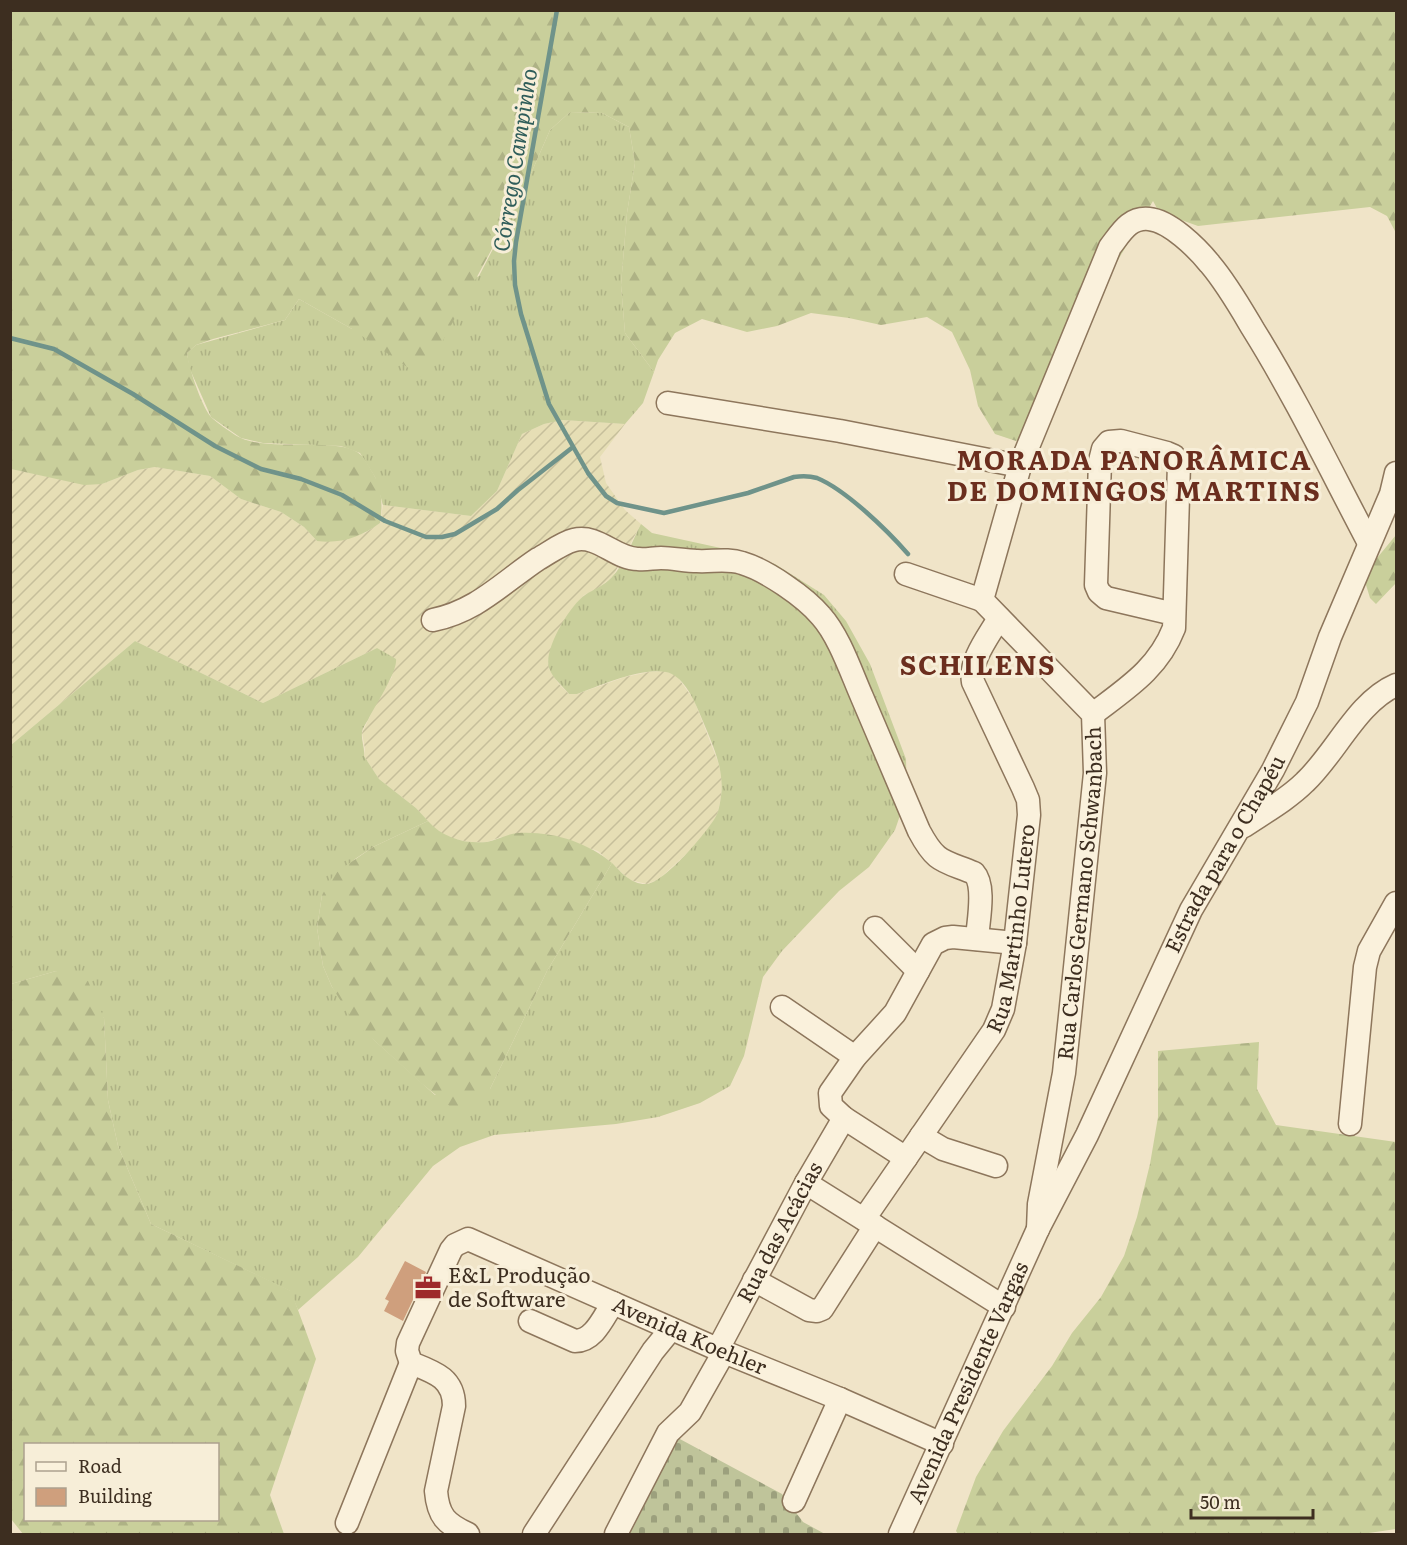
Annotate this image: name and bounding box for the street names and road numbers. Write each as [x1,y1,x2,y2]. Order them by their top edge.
street label: Rua Carlos Germano Schwanbach [1047,726,1108,1062]
street label: Estrada para o Chapéu [1155,749,1291,957]
street label: Rua Martinho Lutero [977,822,1041,1037]
street label: Rua das Acácias [727,1155,828,1307]
street label: Avenida Presidente Vargas [898,1256,1034,1508]
street label: Avenida Koehler [608,1287,772,1381]

